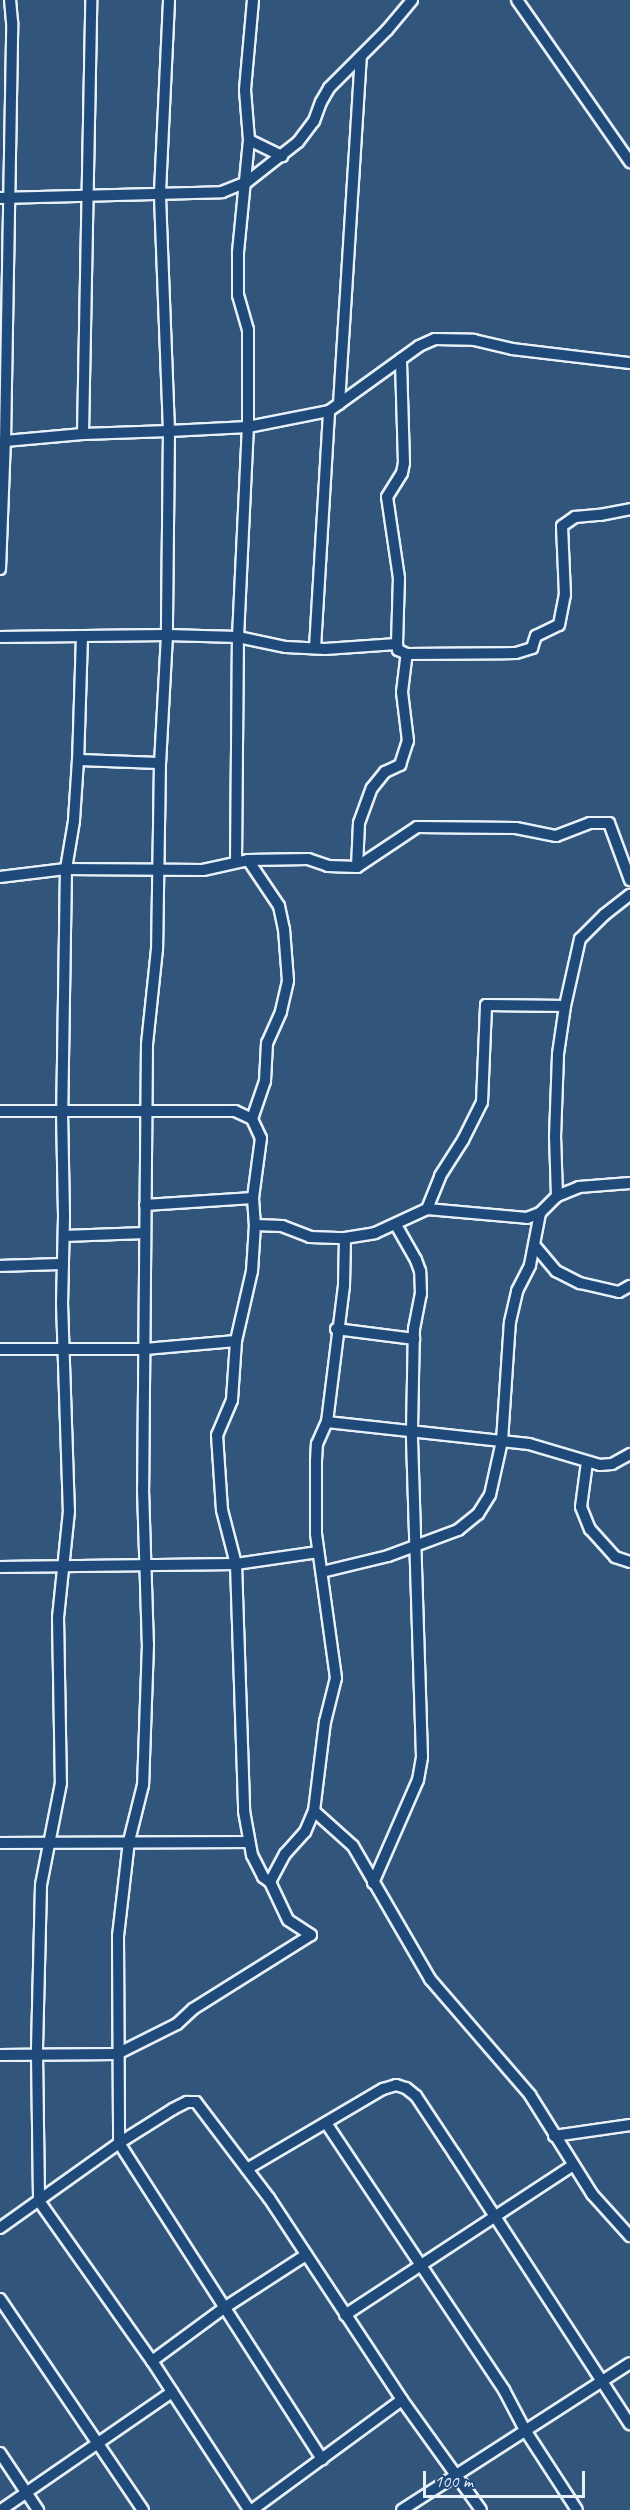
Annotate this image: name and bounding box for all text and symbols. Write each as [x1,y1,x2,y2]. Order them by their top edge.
scale bar [426,2459,588,2497]
text: 100 m [434,2470,473,2492]

